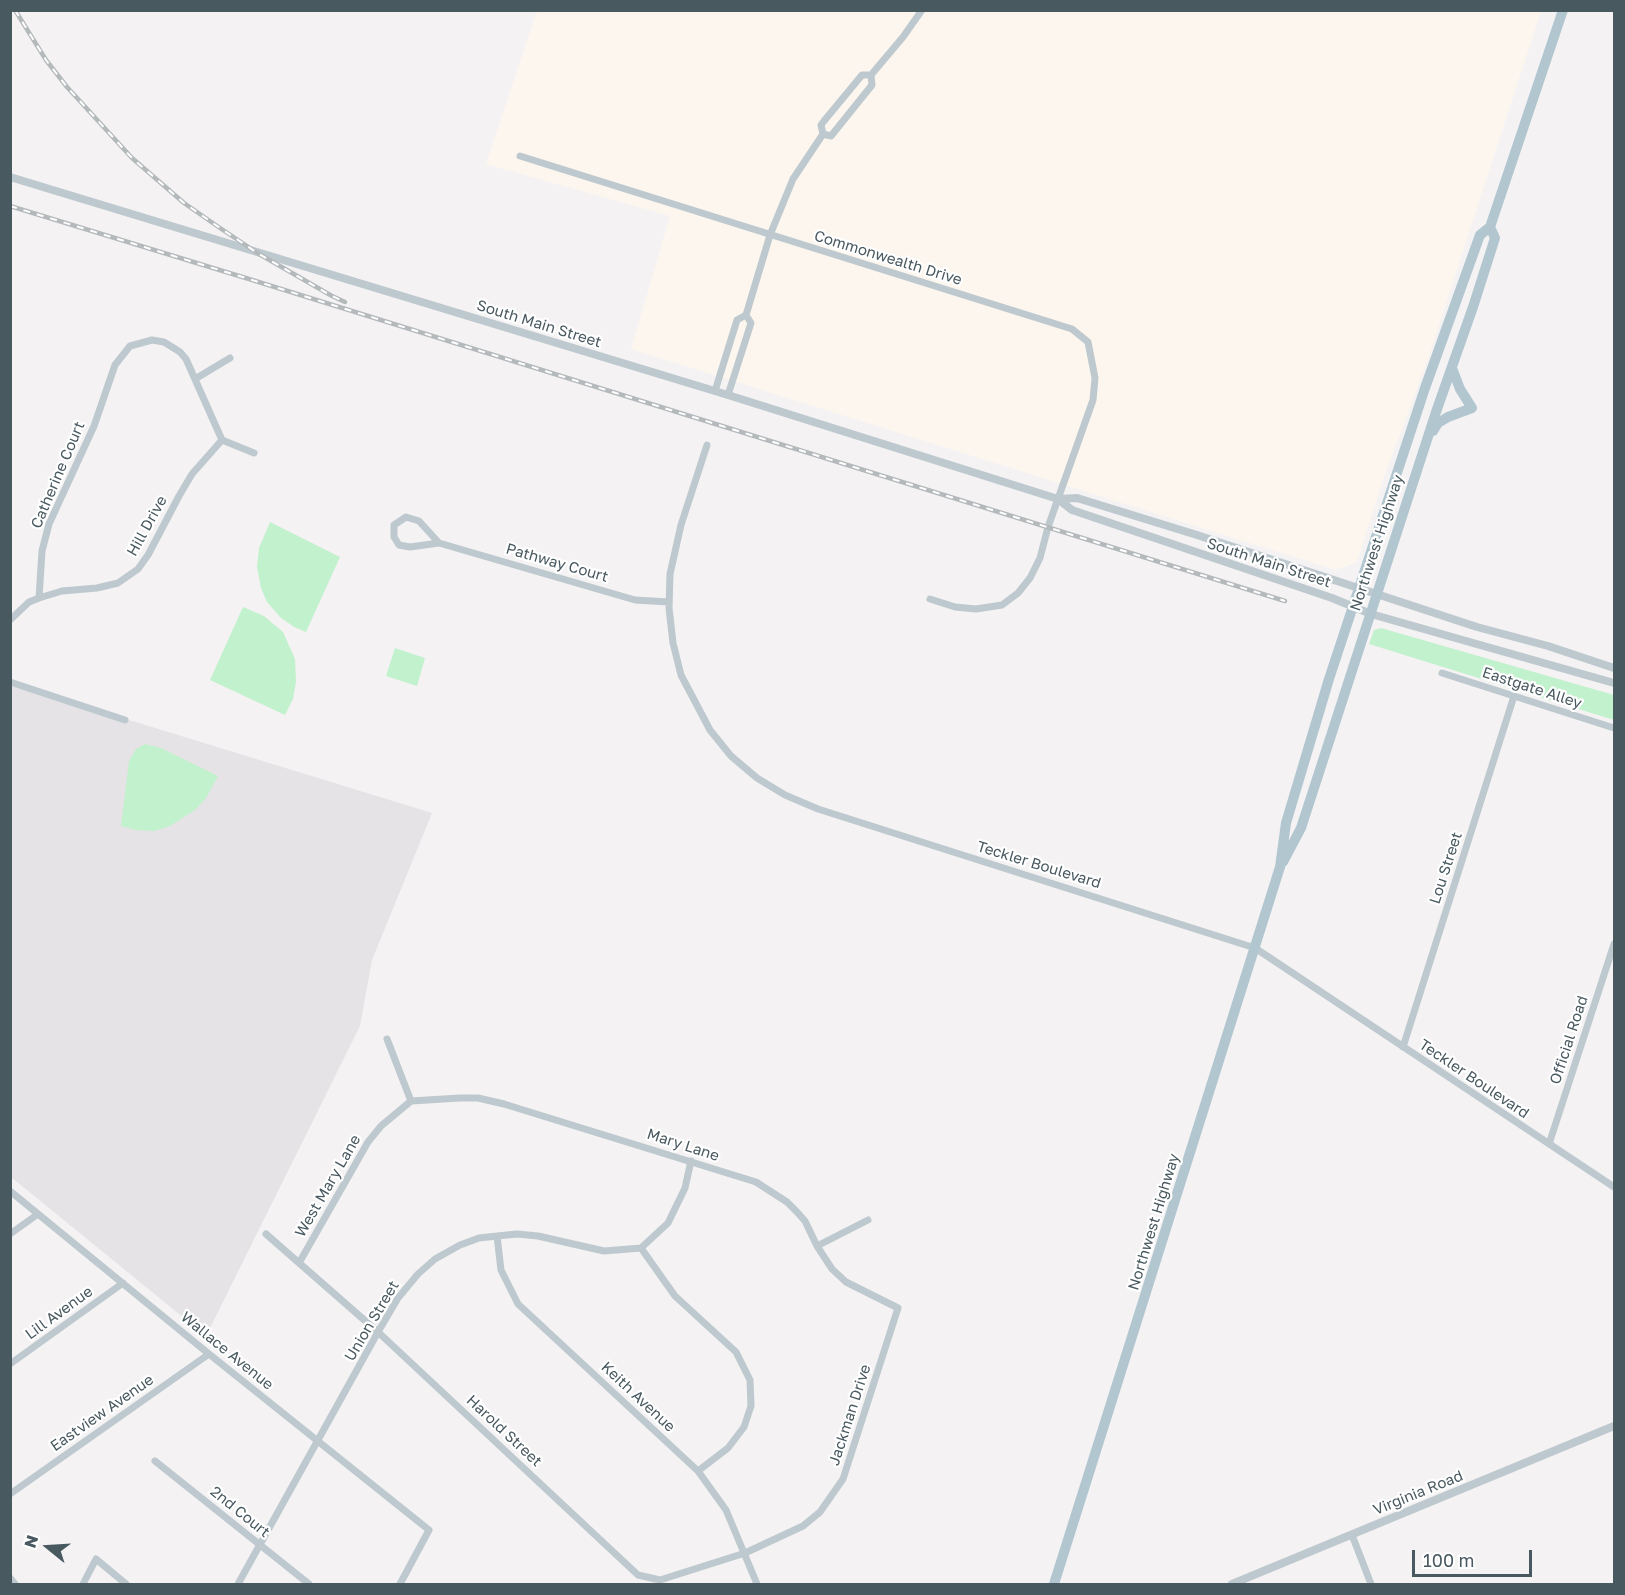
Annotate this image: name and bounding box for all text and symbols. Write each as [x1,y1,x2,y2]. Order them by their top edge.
street label: Commonwealth Drive [812,227,964,289]
street label: South Main Street [474,296,604,352]
street label: Catherine Court [27,419,89,531]
street label: Northwest Highway [1346,473,1408,613]
street label: Hill Drive [123,493,171,559]
street label: South Main Street [1205,534,1333,592]
street label: Pathway Court [504,540,610,586]
street label: Eastgate Alley [1480,663,1584,713]
street label: Lou Street [1426,830,1466,906]
street label: Teckler Boulevard [975,838,1103,892]
street label: Official Road [1546,993,1592,1087]
street label: Teckler Boulevard [1416,1036,1532,1122]
street label: Mary Lane [645,1125,721,1165]
street label: West Mary Lane [291,1132,365,1240]
street label: Northwest Highway [1125,1151,1183,1293]
street label: Union Street [341,1278,403,1364]
street label: Lill Avenue [22,1283,96,1343]
street label: Wallace Avenue [177,1308,277,1394]
street label: Keith Avenue [597,1358,679,1436]
street label: Jackman Drive [825,1362,875,1468]
street label: Eastview Avenue [47,1371,157,1455]
street label: Harold Street [463,1391,545,1471]
street label: Virginia Road [1370,1467,1466,1519]
street label: 2nd Court [207,1483,273,1541]
north arrow [18,1517,78,1577]
text: N [19,1533,42,1550]
scale bar [1415,1538,1535,1576]
text: 100 m [1423,1549,1474,1571]

